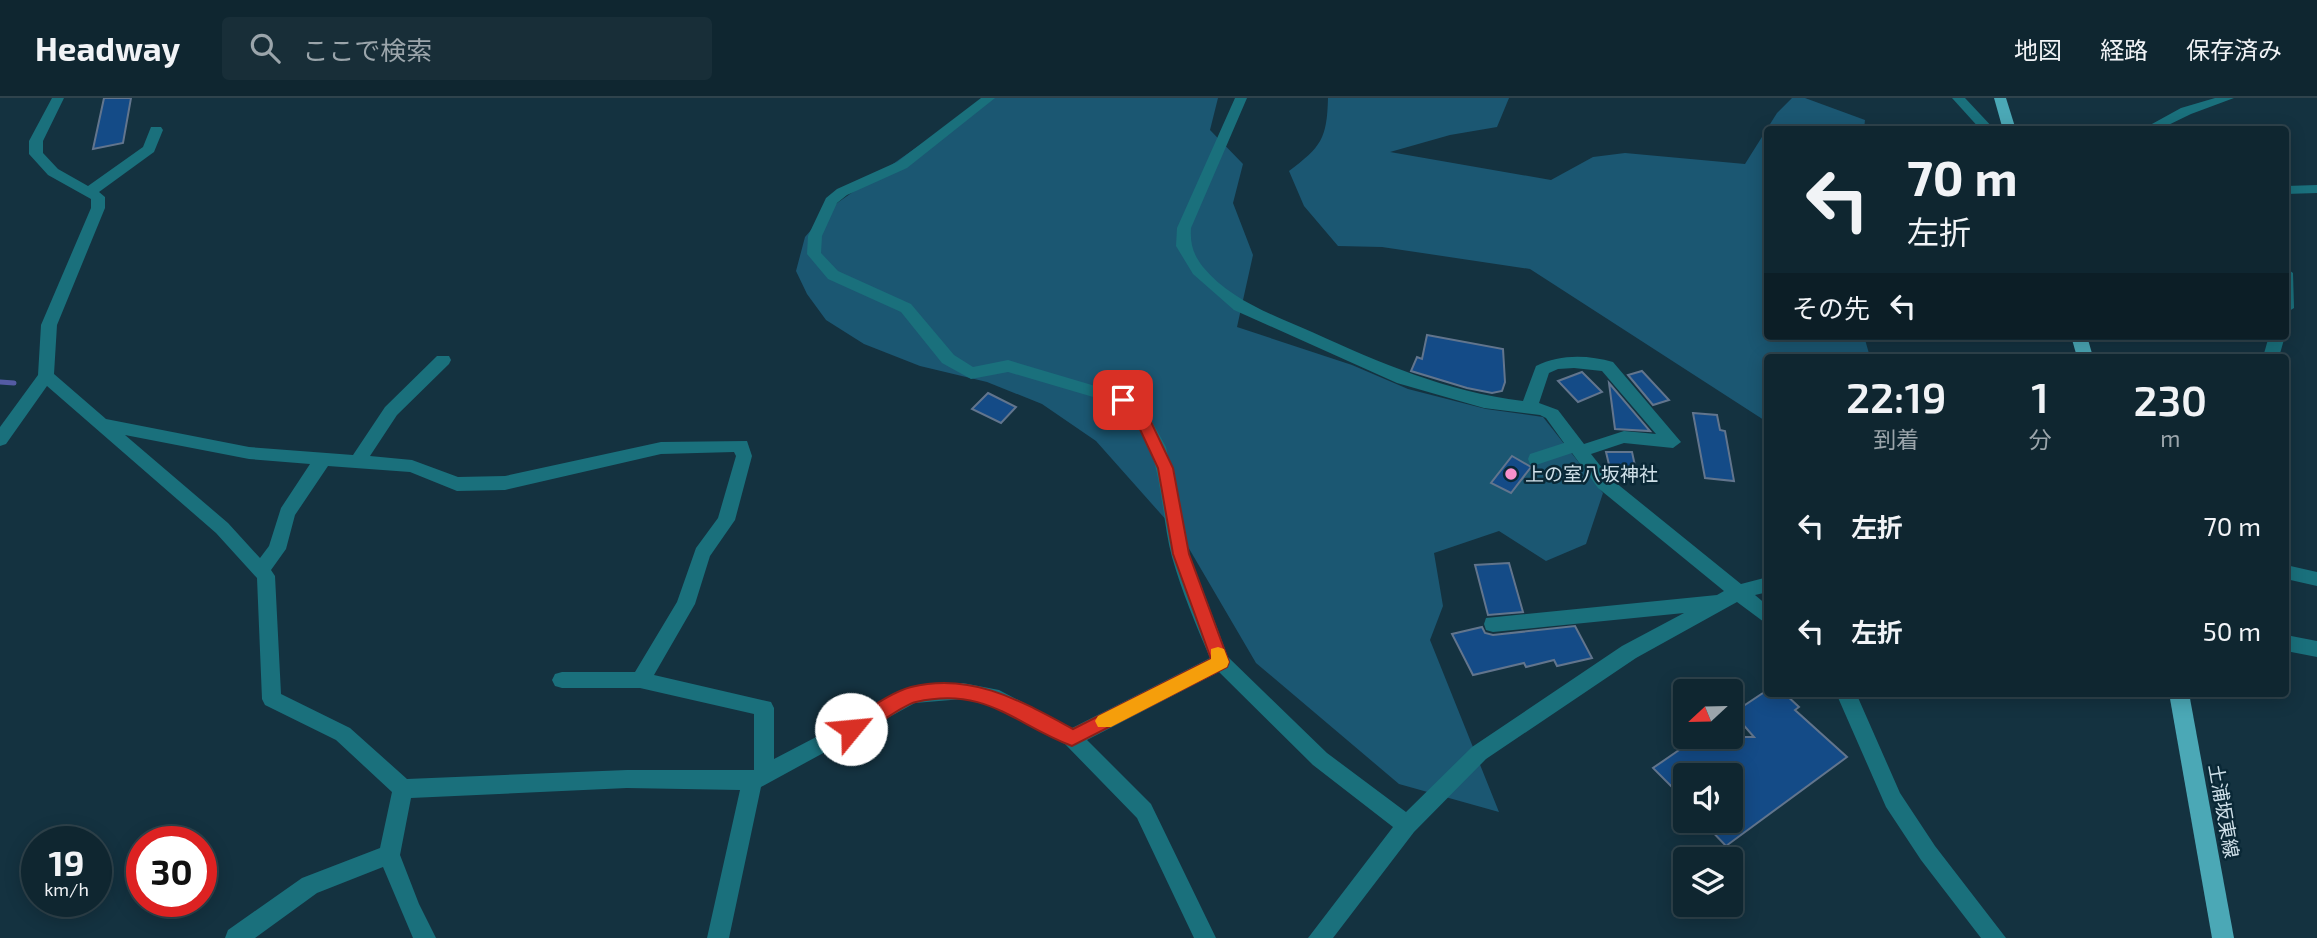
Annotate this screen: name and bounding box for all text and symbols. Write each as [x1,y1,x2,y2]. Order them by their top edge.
search box [222,17,712,80]
text: Headway [35,28,180,68]
icon: search [246,29,284,67]
text: ここで検索 [302,34,432,65]
text: 地図 [2014,35,2062,64]
text: 経路 [2100,35,2148,64]
text: 保存済み [2186,35,2282,64]
text: 70 m [1907,147,2018,206]
icon: left [1792,154,1883,245]
text: 左折 [1907,212,1971,250]
icon: left [1884,287,1922,325]
text: その先 [1792,292,1870,323]
pin [1093,370,1153,430]
text: 22:19 [1846,371,1947,421]
text: 1 [2031,371,2049,421]
text: 230 [2133,374,2207,424]
icon: arrive [1104,381,1142,419]
text: m [2160,424,2180,452]
text: 到着 [1873,425,1919,453]
text: 分 [2028,425,2051,453]
place label: 上の室八坂神社 [1525,462,1658,485]
marker: 上の室八坂神社 [1503,466,1519,482]
icon: left [1792,507,1830,545]
text: 70 m [2203,510,2261,541]
text: 左折 [1851,511,1903,542]
icon: left [1792,612,1830,650]
text: 50 m [2203,615,2261,646]
text: 左折 [1851,616,1903,647]
north arrow [1673,679,1743,749]
map controls [1673,679,1743,917]
position arrow [814,692,888,766]
street label: 土浦坂東線 [2205,762,2244,860]
button: sound [1673,763,1743,833]
speed limit sign: 30 [126,826,217,917]
text: 19 [49,841,84,883]
button: layers [1673,847,1743,917]
text: km/h [44,878,89,900]

